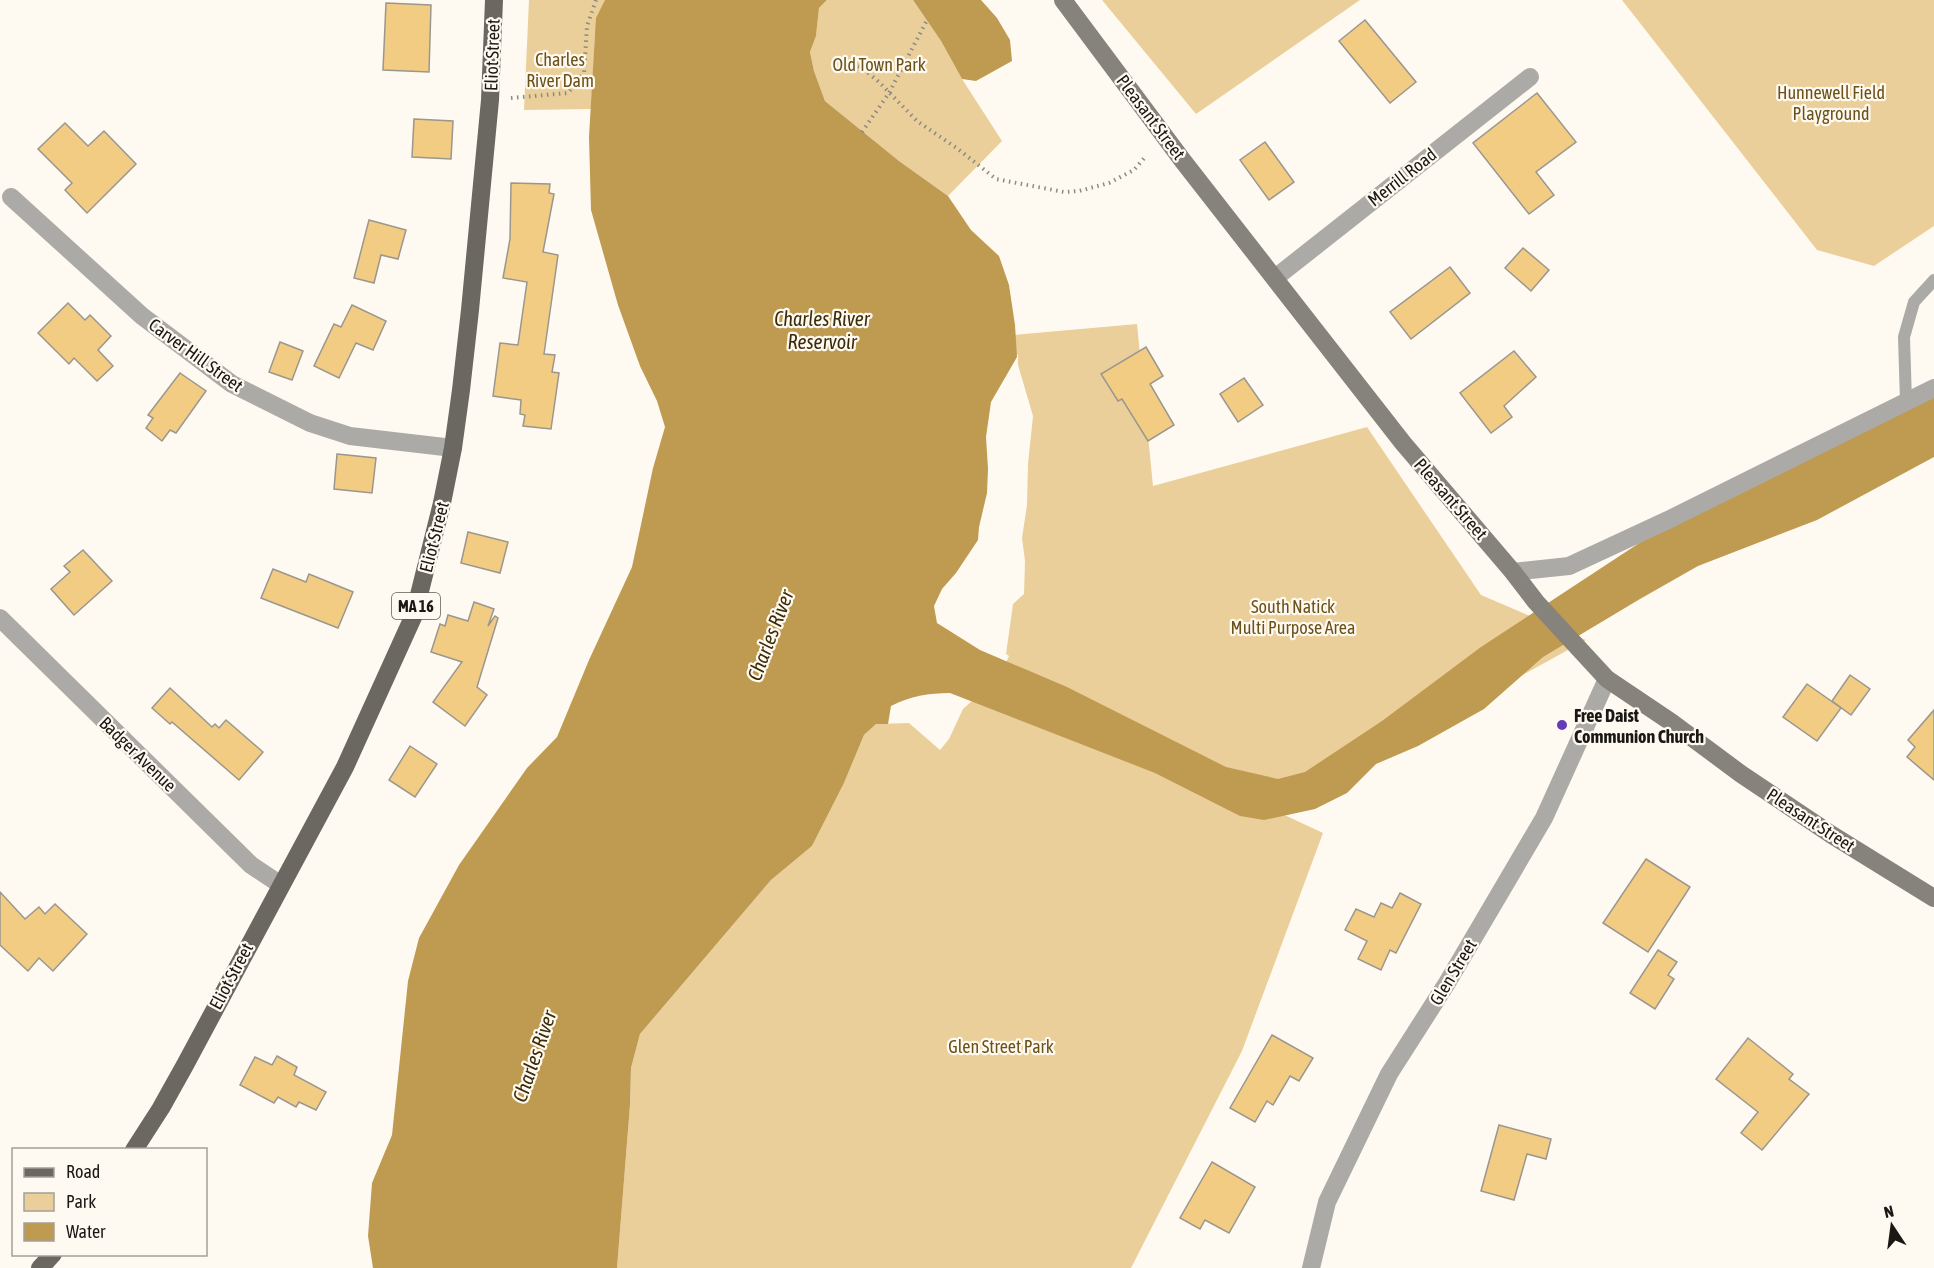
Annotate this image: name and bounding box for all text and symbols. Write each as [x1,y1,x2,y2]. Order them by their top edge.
street label: Eliot Street [480,19,504,91]
park label: Charles River Dam [526,49,594,91]
park label: Old Town Park [832,54,926,75]
street label: Pleasant Street [1112,71,1190,163]
park label: Hunnewell Field Playground [1777,82,1885,124]
street label: Merrill Road [1363,144,1441,210]
water label: Charles River Reservoir [774,307,871,353]
street label: Carver Hill Street [145,314,247,396]
street label: Pleasant Street [1410,454,1492,544]
street label: Eliot Street [415,499,453,575]
water label: Charles River [742,585,798,684]
road number: MA 16 [392,593,440,619]
park label: South Natick Multi Purpose Area [1231,596,1355,638]
place label: Free Daist Communion Church [1574,705,1704,747]
street label: Badger Avenue [95,712,181,796]
marker: Free Daist Communion Church [1555,718,1569,732]
street label: Pleasant Street [1763,784,1859,856]
street label: Glen Street [1425,935,1481,1009]
street label: Eliot Street [205,939,257,1013]
water label: Charles River [508,1006,561,1105]
park label: Glen Street Park [948,1036,1054,1057]
legend [12,1148,207,1256]
text: Road [66,1161,100,1182]
text: Park [66,1191,96,1212]
north arrow [1862,1196,1922,1256]
text: N [1882,1202,1895,1221]
text: Water [66,1221,106,1242]

